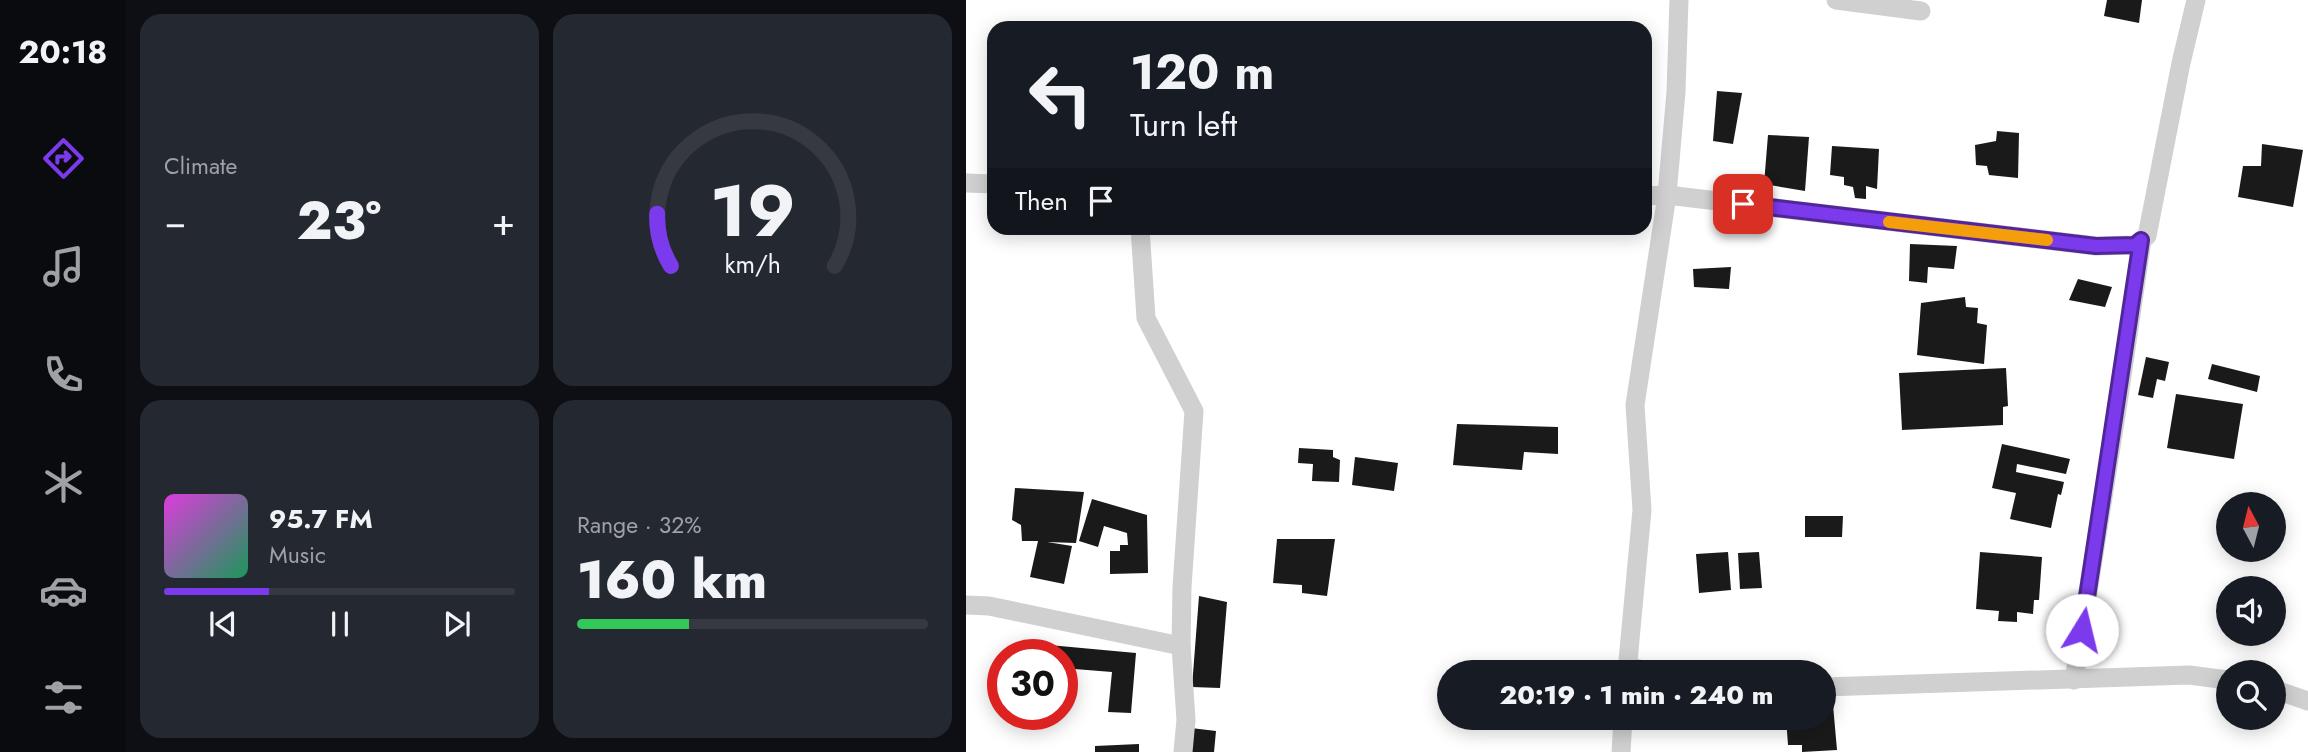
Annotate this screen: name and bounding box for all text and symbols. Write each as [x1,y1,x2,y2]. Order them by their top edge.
text: 20:18 [19,29,107,75]
text: 120 m [1130,37,1274,107]
icon: left [1015,49,1106,140]
text: Turn left [1130,102,1237,148]
icon: directions [39,134,88,183]
text: Climate [164,149,237,183]
text: 19 [710,158,795,263]
pin [1713,174,1773,234]
text: Then [1015,182,1068,220]
icon: arrive [1082,182,1120,220]
text: 23° [297,183,381,259]
icon: arrive [1724,185,1762,223]
text: − [164,194,186,249]
text: + [492,194,515,249]
icon: music [39,242,88,291]
text: km/h [724,246,781,282]
icon: phone [39,350,88,399]
icon: climate [39,458,88,507]
north arrow [2216,492,2286,562]
map controls [2216,492,2286,730]
text: 95.7 FM [269,500,373,538]
text: Range · 32% [577,508,702,542]
text: Music [269,538,326,572]
text: 160 km [577,542,767,618]
icon: car [39,566,88,615]
button: sound [2216,576,2286,646]
position arrow [2045,593,2119,667]
icon: previous [204,605,242,643]
icon: pause [321,605,359,643]
icon: next [438,605,476,643]
speed limit sign: 30 [987,639,1078,730]
button: search [2216,660,2286,730]
icon: filters [39,673,88,722]
text: 20:19 · 1 min · 240 m [1500,676,1773,714]

